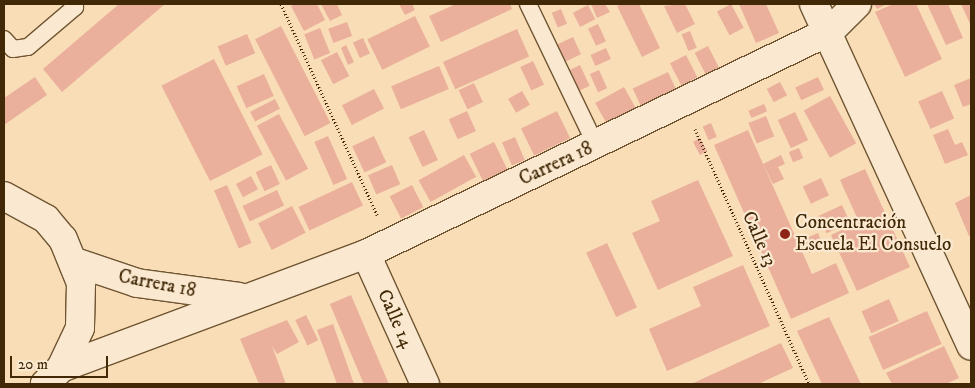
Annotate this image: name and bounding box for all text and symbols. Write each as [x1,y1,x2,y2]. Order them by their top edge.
street label: Carrera 18 [516,137,596,191]
street label: Calle 13 [737,208,781,270]
place label: Concentración Escuela El Consuelo [795,212,951,256]
marker: Concentración Escuela El Consuelo [779,228,791,240]
street label: Carrera 18 [116,265,198,303]
street label: Calle 14 [372,286,418,352]
scale bar [12,346,110,378]
text: 20 m [18,355,48,374]

